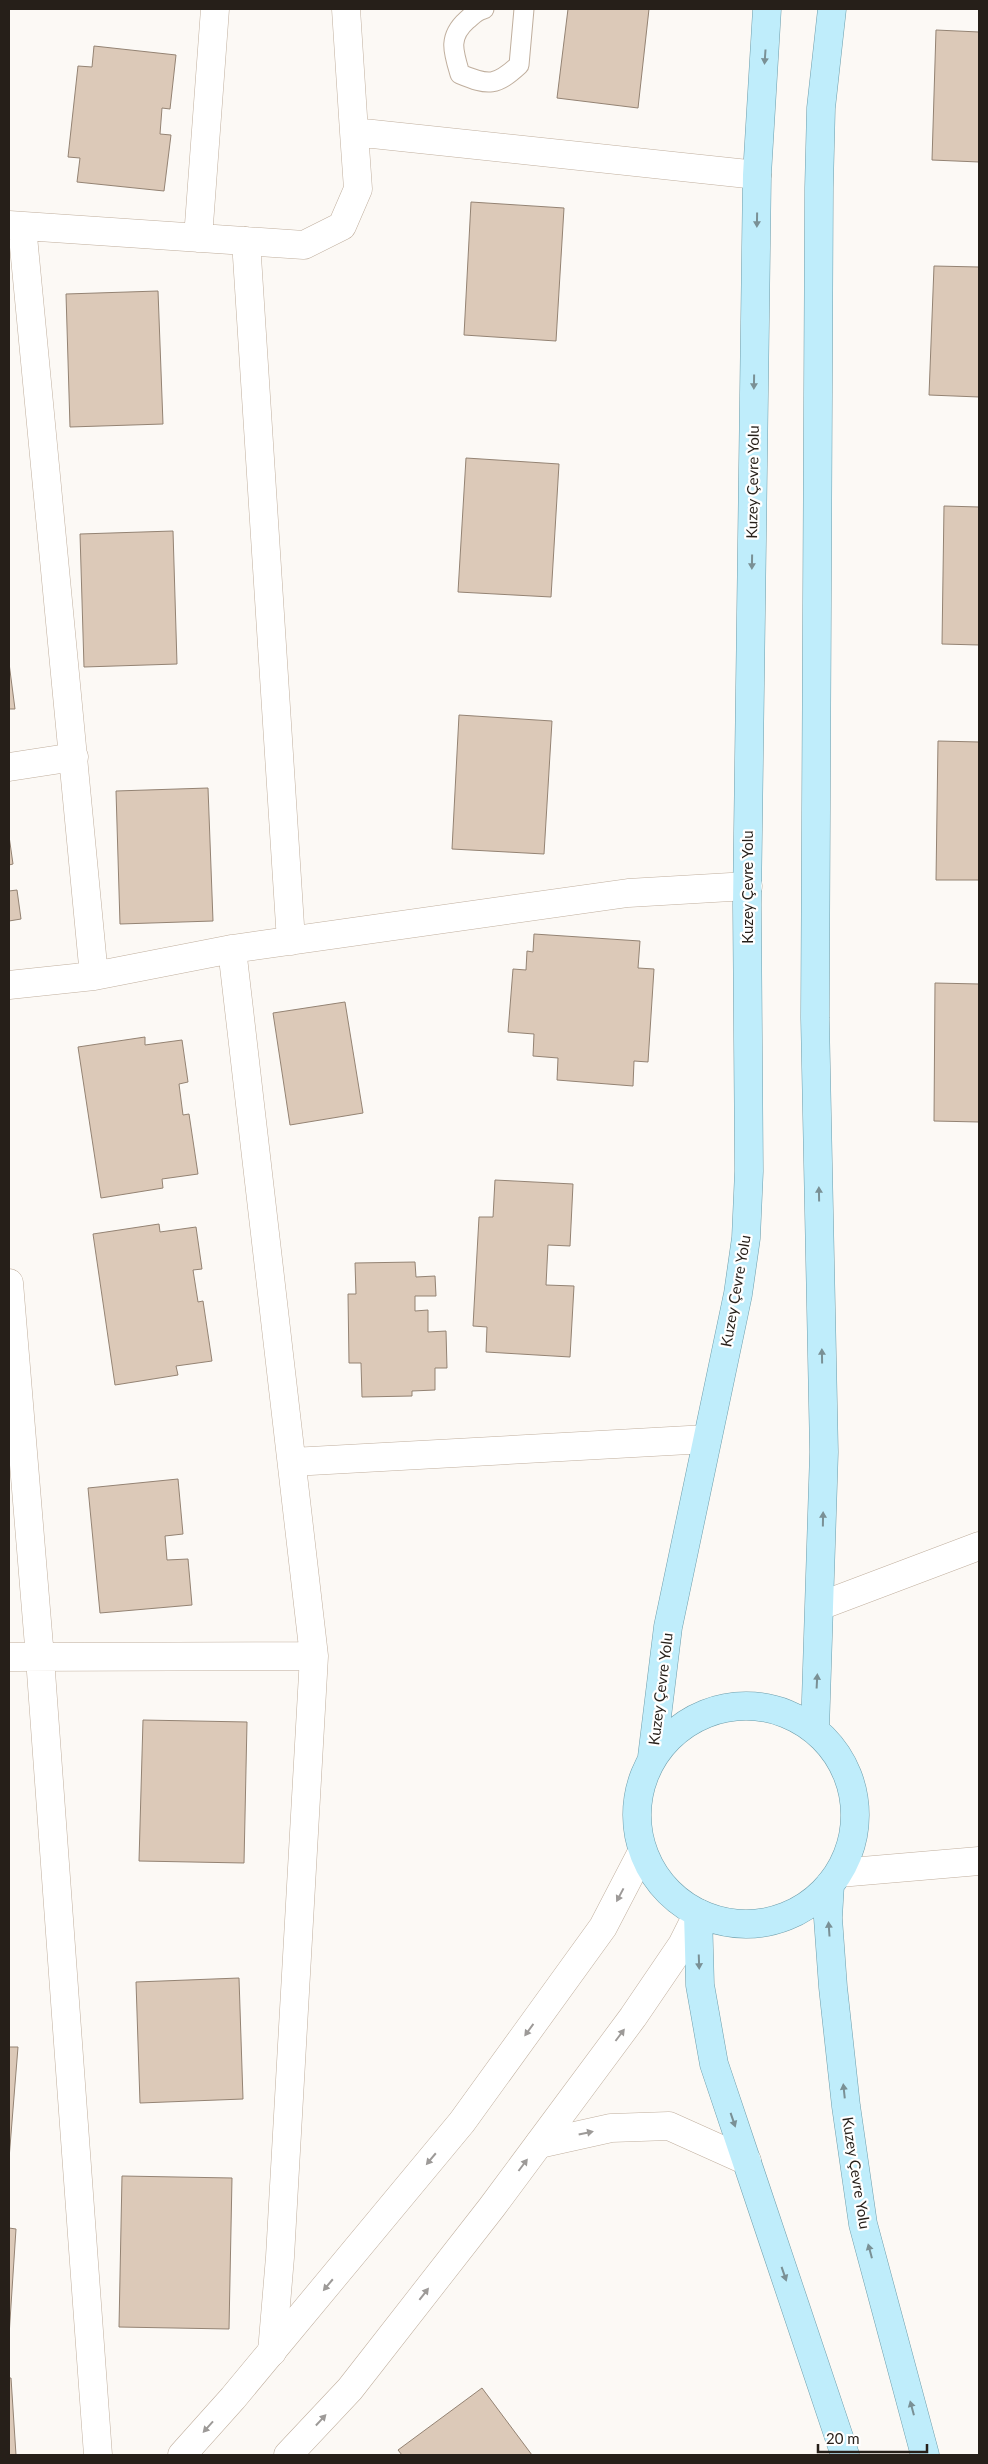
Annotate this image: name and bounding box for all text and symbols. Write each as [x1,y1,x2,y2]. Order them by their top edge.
one-way arrow [760,50,768,66]
one-way arrow [753,212,761,228]
one-way arrow [750,374,758,390]
street label: Kuzey Çevre Yolu [742,425,762,539]
one-way arrow [748,554,756,570]
street label: Kuzey Çevre Yolu [738,830,756,944]
one-way arrow [814,1185,822,1201]
street label: Kuzey Çevre Yolu [716,1233,754,1348]
one-way arrow [818,1348,826,1364]
one-way arrow [819,1510,827,1526]
street label: Kuzey Çevre Yolu [644,1632,676,1746]
one-way arrow [814,1673,822,1689]
one-way arrow [615,1888,624,1902]
one-way arrow [825,1921,833,1937]
one-way arrow [696,1954,704,1970]
one-way arrow [524,2023,534,2036]
one-way arrow [615,2028,625,2042]
one-way arrow [840,2083,848,2099]
one-way arrow [729,2113,737,2128]
street label: Kuzey Çevre Yolu [839,2115,875,2230]
one-way arrow [579,2129,595,2137]
one-way arrow [426,2153,437,2166]
one-way arrow [518,2158,528,2172]
one-way arrow [866,2244,874,2259]
one-way arrow [781,2267,789,2282]
one-way arrow [322,2278,333,2291]
one-way arrow [419,2287,429,2301]
one-way arrow [908,2401,916,2416]
one-way arrow [315,2414,327,2426]
one-way arrow [202,2420,213,2433]
scale bar [818,2422,927,2454]
text: 20 m [826,2429,860,2447]

